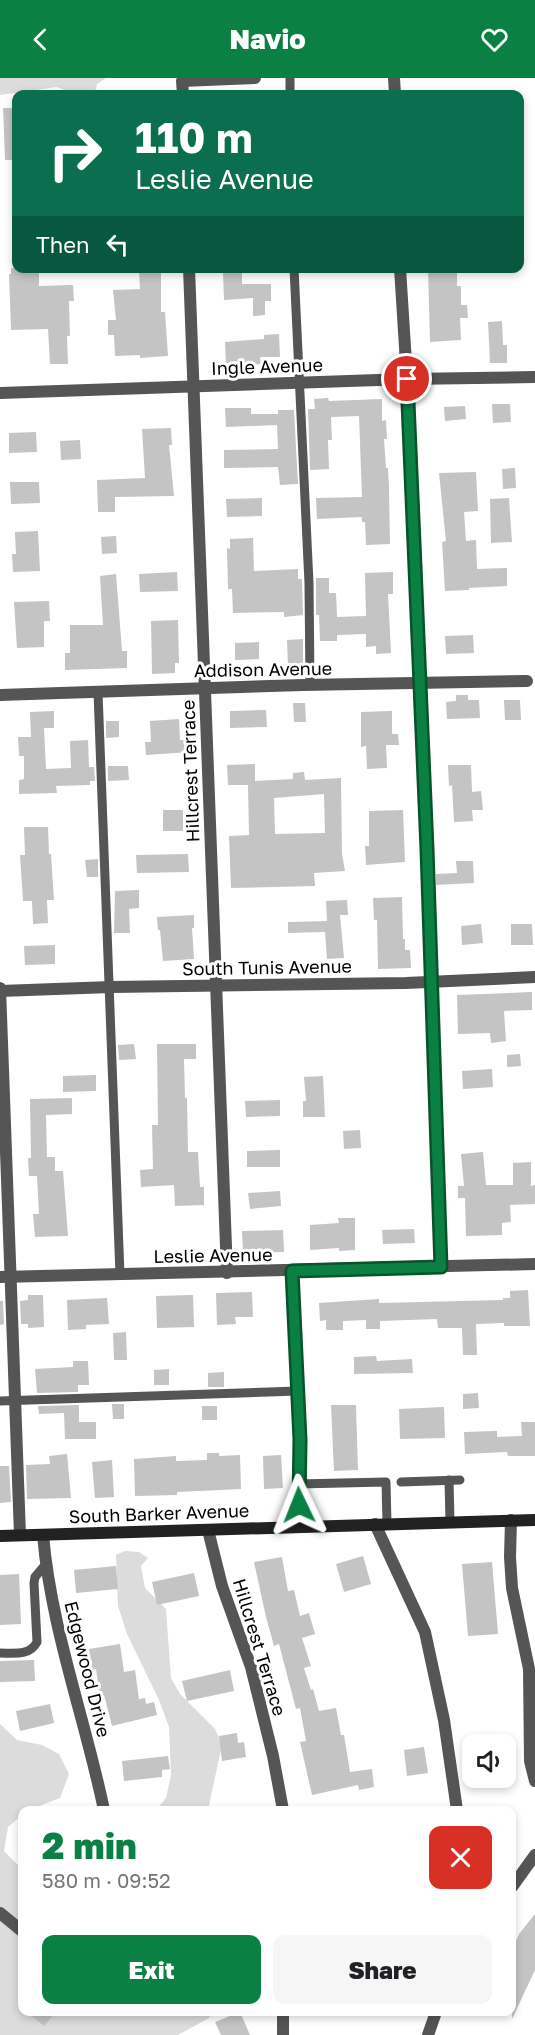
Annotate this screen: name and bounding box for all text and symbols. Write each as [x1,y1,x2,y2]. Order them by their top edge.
icon: back [24,23,57,56]
text: Navio [229,23,306,55]
icon: heart [478,23,511,56]
text: 110 m [135,112,253,162]
icon: right [36,114,114,192]
text: Leslie Avenue [135,163,314,195]
icon: left [101,228,134,261]
text: Then [36,231,89,258]
street label: Ingle Avenue [211,353,323,379]
pin [381,353,432,404]
icon: arrive [390,362,423,395]
street label: Addison Avenue [194,657,332,681]
street label: Hillcrest Terrace [177,699,203,843]
street label: South Tunis Avenue [182,955,352,979]
street label: Leslie Avenue [153,1243,273,1267]
position arrow [267,1473,331,1537]
street label: South Barker Avenue [68,1499,250,1527]
street label: Hillcrest Terrace [229,1576,291,1718]
street label: Edgewood Drive [60,1599,116,1739]
map controls [462,1734,516,1788]
button: sound [462,1734,516,1788]
text: 2 min [42,1824,137,1867]
button: close [429,1826,492,1889]
text: 580 m · 09:52 [42,1868,171,1892]
button: Exit [42,1935,261,2004]
button: Share [273,1935,492,2004]

